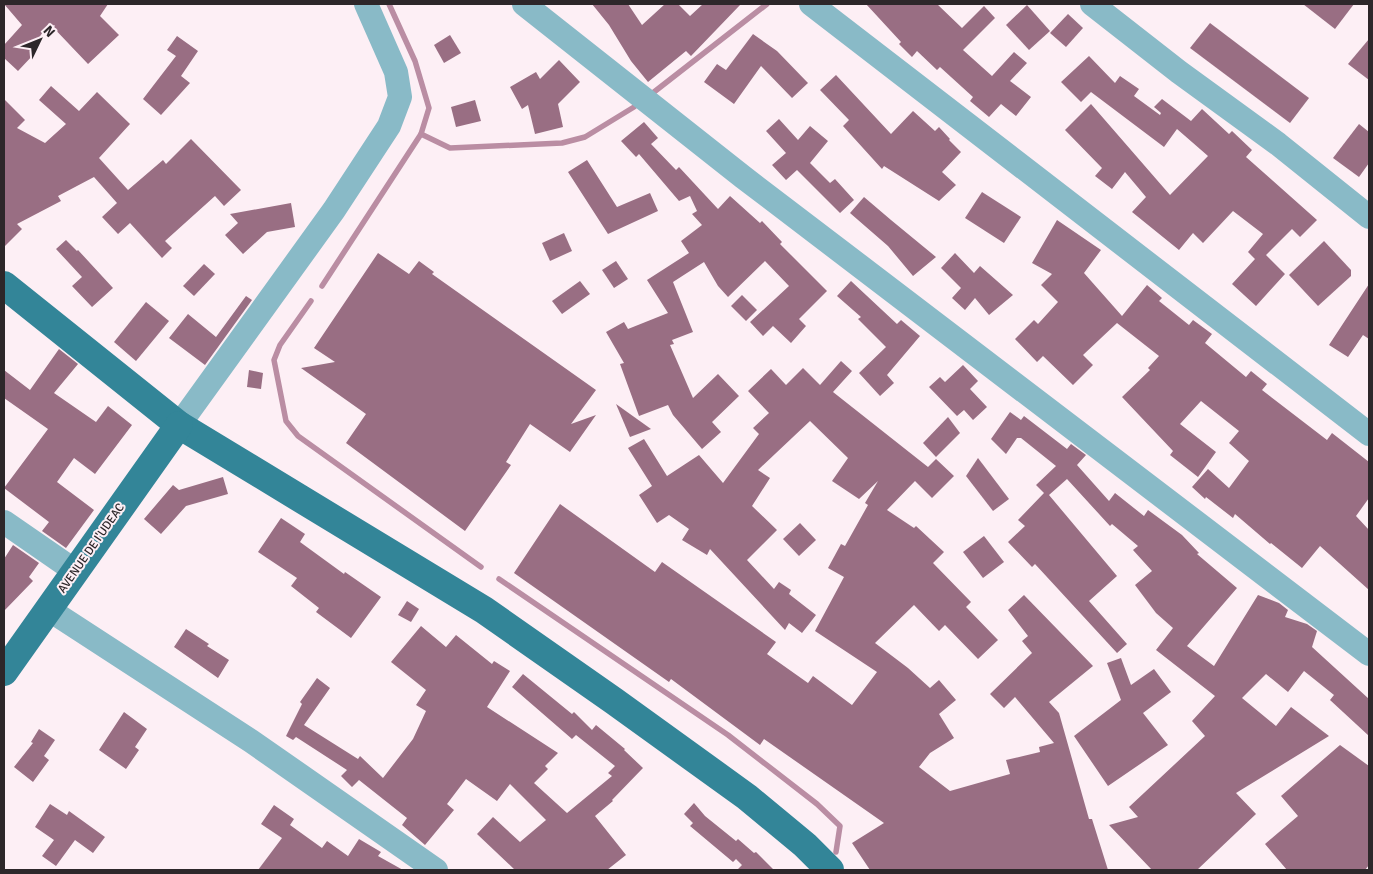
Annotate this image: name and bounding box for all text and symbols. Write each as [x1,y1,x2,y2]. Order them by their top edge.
north arrow [15,15,65,65]
text: N [40,22,59,41]
street label: AVENUE DE I'UDEAC [55,500,128,596]

